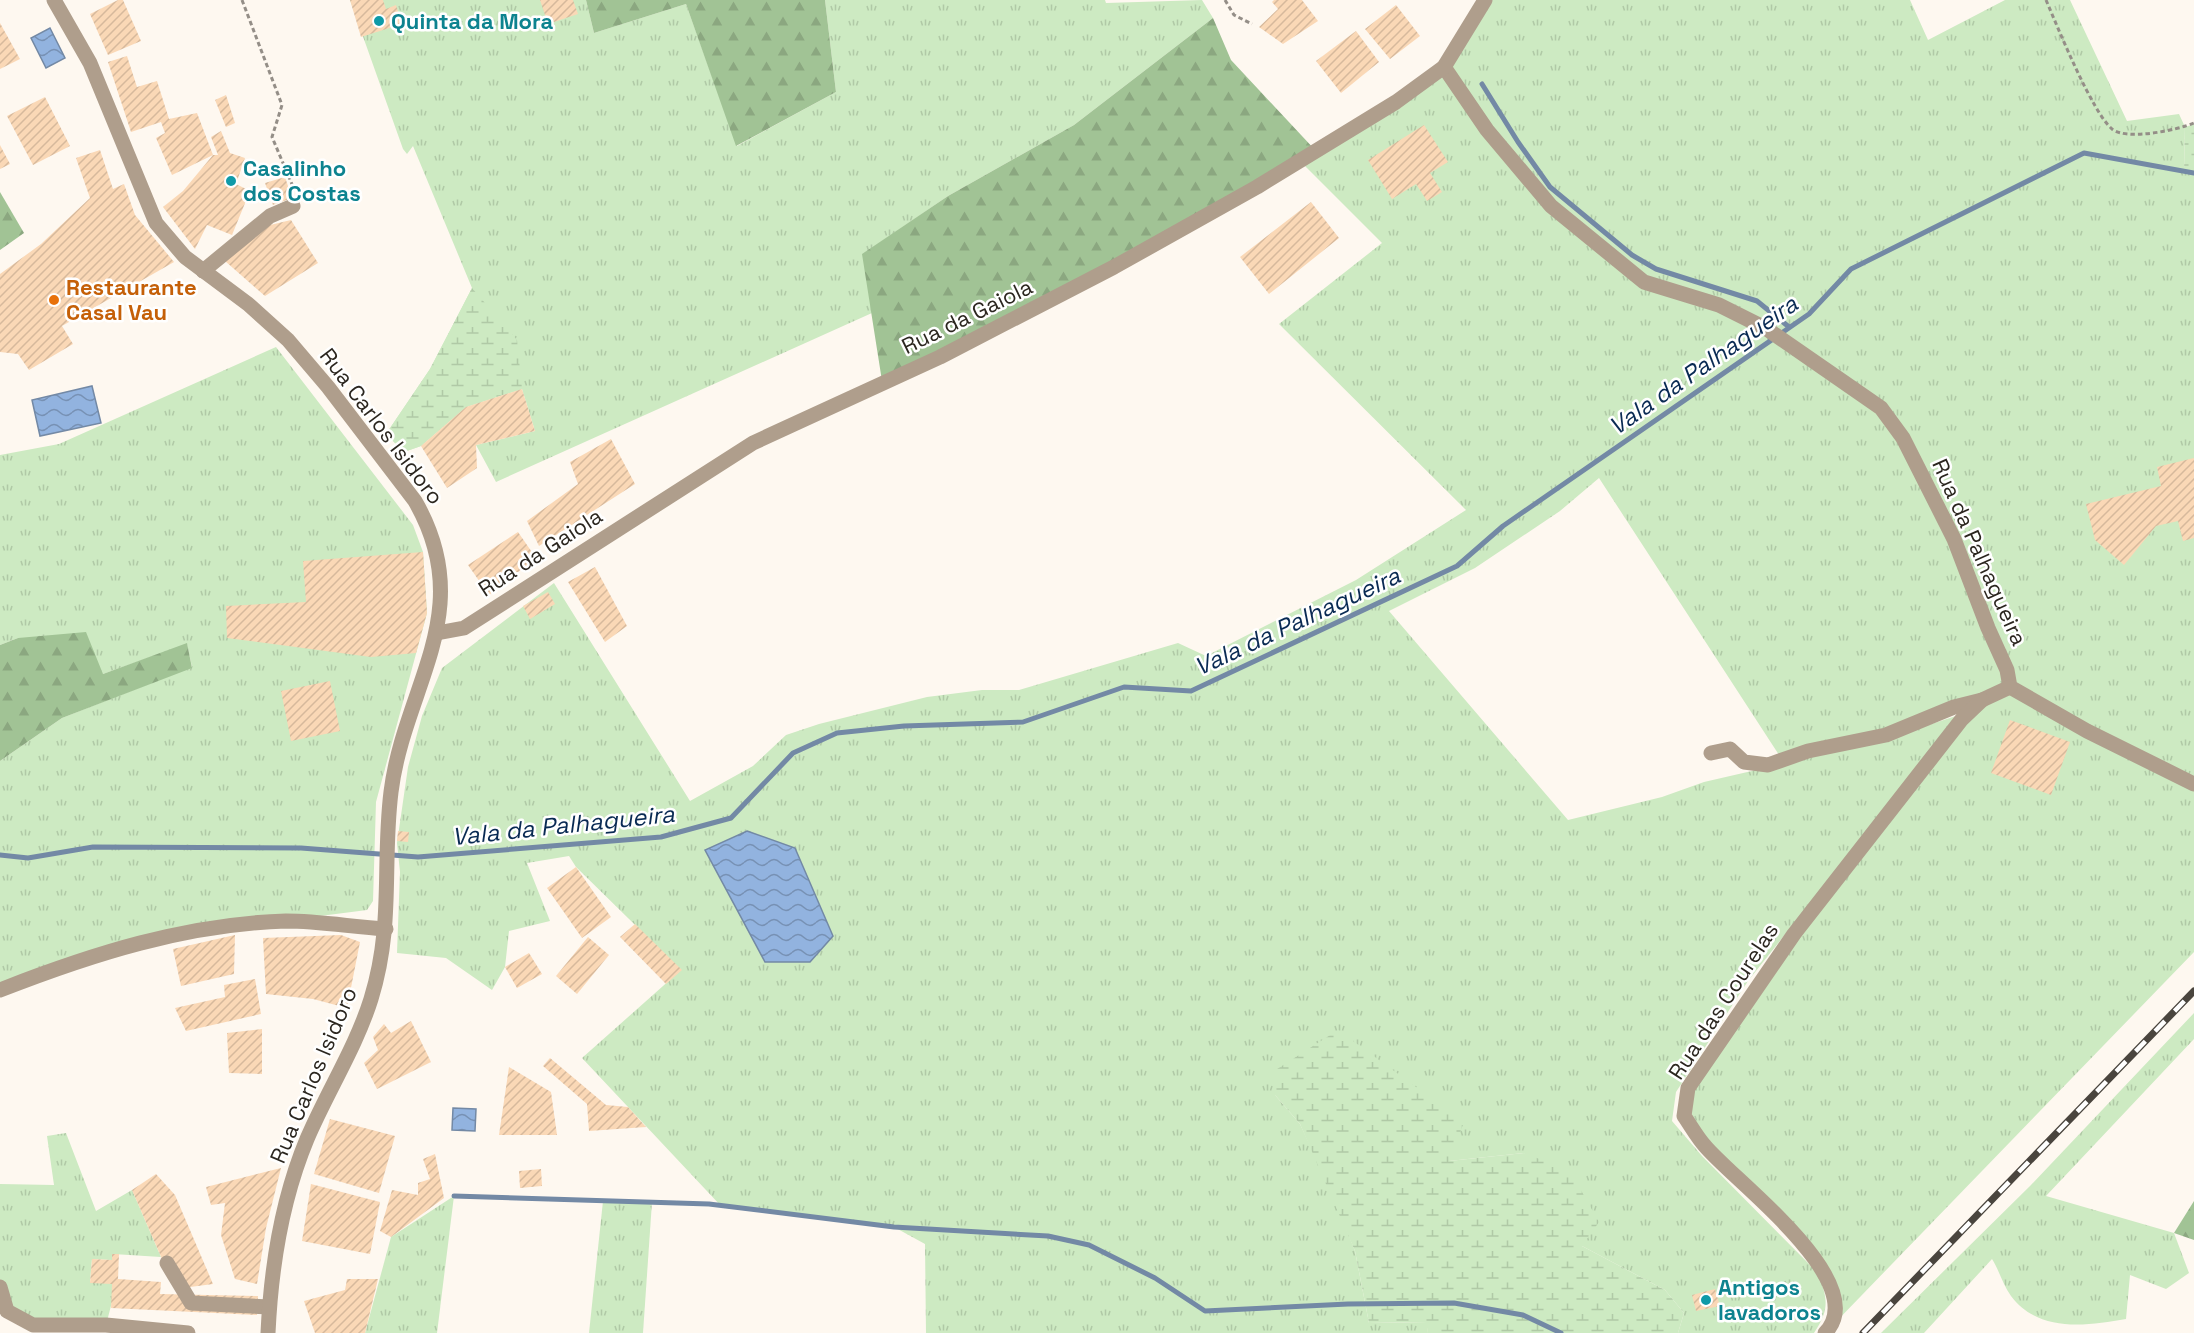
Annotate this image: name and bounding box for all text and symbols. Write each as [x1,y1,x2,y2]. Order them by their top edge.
place label: Quinta da Mora [391,7,554,35]
marker: Quinta da Mora [372,14,386,28]
place label: Casalinho dos Costas [243,154,361,207]
marker: Casalinho dos Costas [224,174,238,188]
street label: Rua da Gaiola [897,272,1037,360]
place label: Restaurante Casal Vau [66,273,197,326]
water label: Vala da Palhagueira [1602,288,1804,442]
marker: Restaurante Casal Vau [47,293,61,307]
street label: Rua Carlos Isidoro [314,342,450,510]
street label: Rua da Palhagueira [1926,454,2034,650]
street label: Rua da Gaiola [473,501,608,603]
water label: Vala da Palhagueira [1189,560,1405,682]
water label: Vala da Palhagueira [450,798,676,852]
street label: Rua das Courelas [1662,917,1784,1085]
street label: Rua Carlos Isidoro [263,983,363,1167]
place label: Antigos lavadoros [1718,1273,1821,1326]
marker: Antigos lavadoros [1699,1293,1713,1307]

